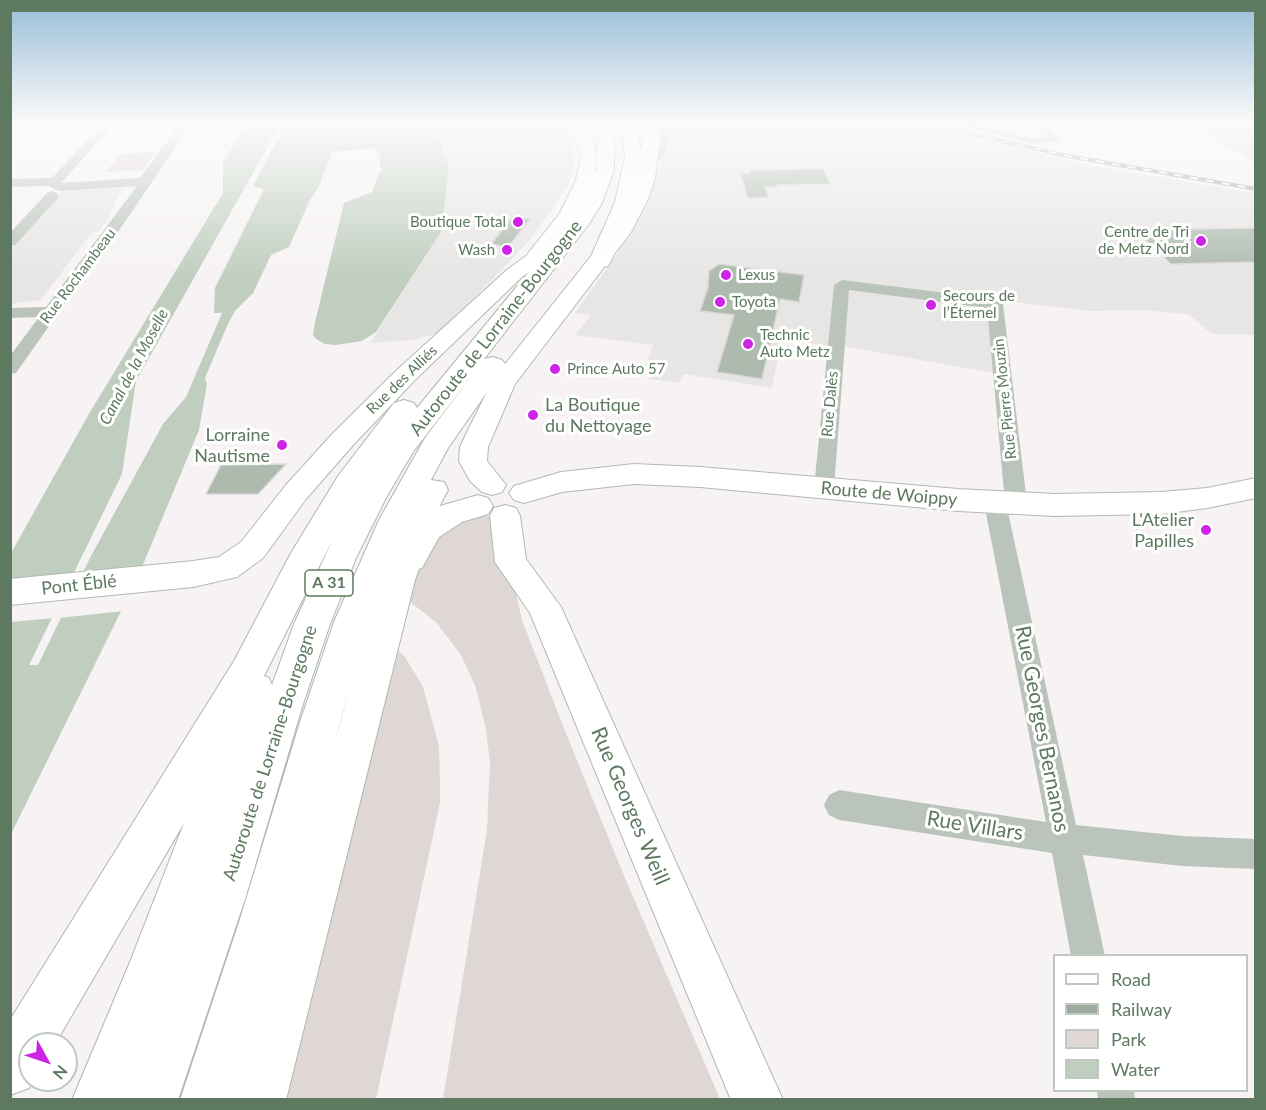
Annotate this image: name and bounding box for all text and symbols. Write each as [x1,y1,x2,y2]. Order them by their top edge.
place label: Boutique Total [410,213,506,231]
marker: Boutique Total [511,215,525,229]
street label: Autoroute de Lorraine-Bourgogne [405,216,587,440]
place label: Centre de Tri de Metz Nord [1098,223,1189,258]
street label: Rue Rochambeau [36,225,120,327]
marker: Centre de Tri de Metz Nord [1194,234,1208,248]
place label: Wash [458,241,495,259]
marker: Wash [500,243,514,257]
place label: Lexus [738,266,775,284]
marker: Lexus [719,268,733,282]
place label: Secours de l’Éternel [943,287,1015,322]
place label: Toyota [732,293,776,311]
marker: Toyota [713,295,727,309]
marker: Secours de l’Éternel [924,298,938,312]
water label: Canal de la Moselle [95,306,173,428]
place label: Technic Auto Metz [760,326,830,361]
marker: Technic Auto Metz [741,337,755,351]
street label: Rue Pierre Mouzin [990,338,1020,460]
street label: Rue des Alliés [363,342,441,418]
place label: Prince Auto 57 [567,360,665,378]
marker: Prince Auto 57 [548,362,562,376]
street label: Rue Dalès [818,370,842,438]
place label: La Boutique du Nettoyage [545,394,652,436]
marker: La Boutique du Nettoyage [526,408,540,422]
place label: Lorraine Nautisme [194,424,270,466]
marker: Lorraine Nautisme [275,438,289,452]
street label: Route de Woippy [820,477,958,511]
place label: L'Atelier Papilles [1132,509,1194,552]
marker: L'Atelier Papilles [1199,523,1213,537]
street label: Pont Éblé [40,570,118,600]
road number: A 31 [305,570,353,596]
street label: Autoroute de Lorraine-Bourgogne [218,623,322,883]
street label: Rue Georges Bernanos [1010,624,1074,834]
street label: Rue Georges Weill [585,723,675,889]
street label: Rue Villars [925,806,1025,846]
legend [1053,954,1248,1092]
text: Road [1111,968,1151,990]
text: Railway [1111,998,1172,1020]
text: Park [1111,1028,1146,1050]
north arrow [18,1032,78,1092]
text: Water [1111,1058,1160,1080]
text: N [49,1062,72,1083]

